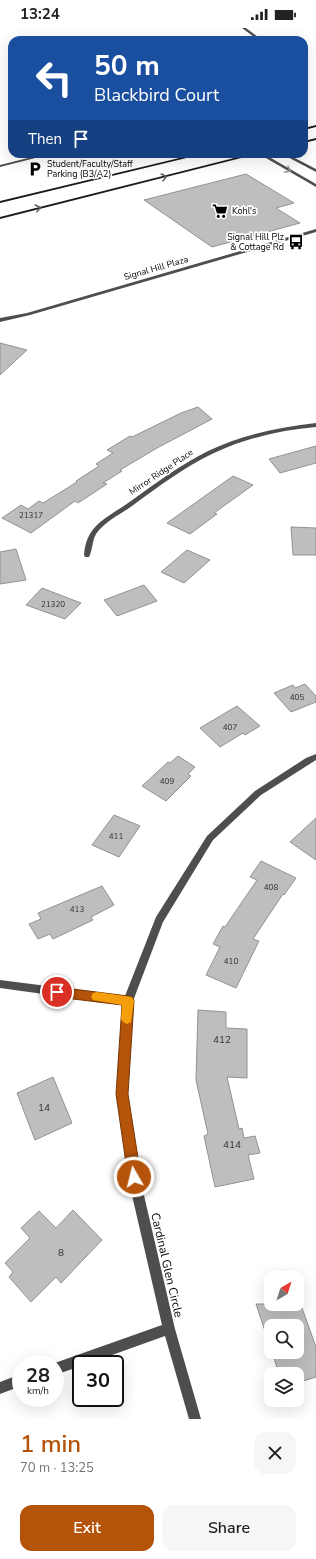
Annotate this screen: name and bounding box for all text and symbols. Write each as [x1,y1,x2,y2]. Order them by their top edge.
text: 13:24 [20,4,60,24]
text: 50 m [94,47,160,85]
icon: left [28,52,80,104]
text: Blackbird Court [94,83,219,107]
icon: arrive [70,128,92,150]
text: Then [28,129,62,149]
place label: Student/Faculty/Staff Parking (B3/A2) [47,158,134,180]
parking icon: Student/Faculty/Staff Parking (B3/A2) [26,160,44,178]
one-way arrow [284,166,291,173]
one-way arrow [161,173,167,181]
supermarket icon: Kohl's [211,202,229,220]
one-way arrow [35,205,41,213]
place label: Kohl's [232,205,256,217]
place label: Signal Hill Plz & Cottage Rd [227,231,284,253]
bus stop icon: Signal Hill Plz & Cottage Rd [287,233,305,251]
street label: Signal Hill Plaza [122,253,190,283]
street label: Mirror Ridge Place [127,446,195,498]
house number: 21317 [19,510,43,521]
house number: 21320 [41,599,65,610]
house number: 405 [290,692,304,703]
house number: 407 [223,722,237,733]
house number: 409 [160,776,174,787]
house number: 411 [109,831,123,842]
house number: 408 [264,882,278,893]
house number: 413 [70,904,84,915]
house number: 410 [224,956,238,967]
pin [40,975,74,1009]
icon: arrive [46,981,68,1003]
house number: 412 [213,1033,231,1047]
house number: 14 [38,1101,50,1115]
house number: 414 [223,1138,241,1152]
position arrow [113,1156,155,1198]
street label: Cardinal Glen Circle [147,1211,187,1319]
house number: 8 [58,1246,64,1260]
north arrow [264,1271,304,1311]
map controls [264,1271,304,1407]
button: search [264,1319,304,1359]
speed limit sign: 30 [72,1355,124,1407]
text: 28 [26,1362,50,1389]
button: layers [264,1367,304,1407]
text: km/h [27,1384,49,1398]
text: 1 min [20,1428,81,1460]
button: close [254,1432,296,1474]
text: 70 m · 13:25 [20,1459,94,1477]
button: Exit [20,1505,154,1551]
button: Share [162,1505,296,1551]

